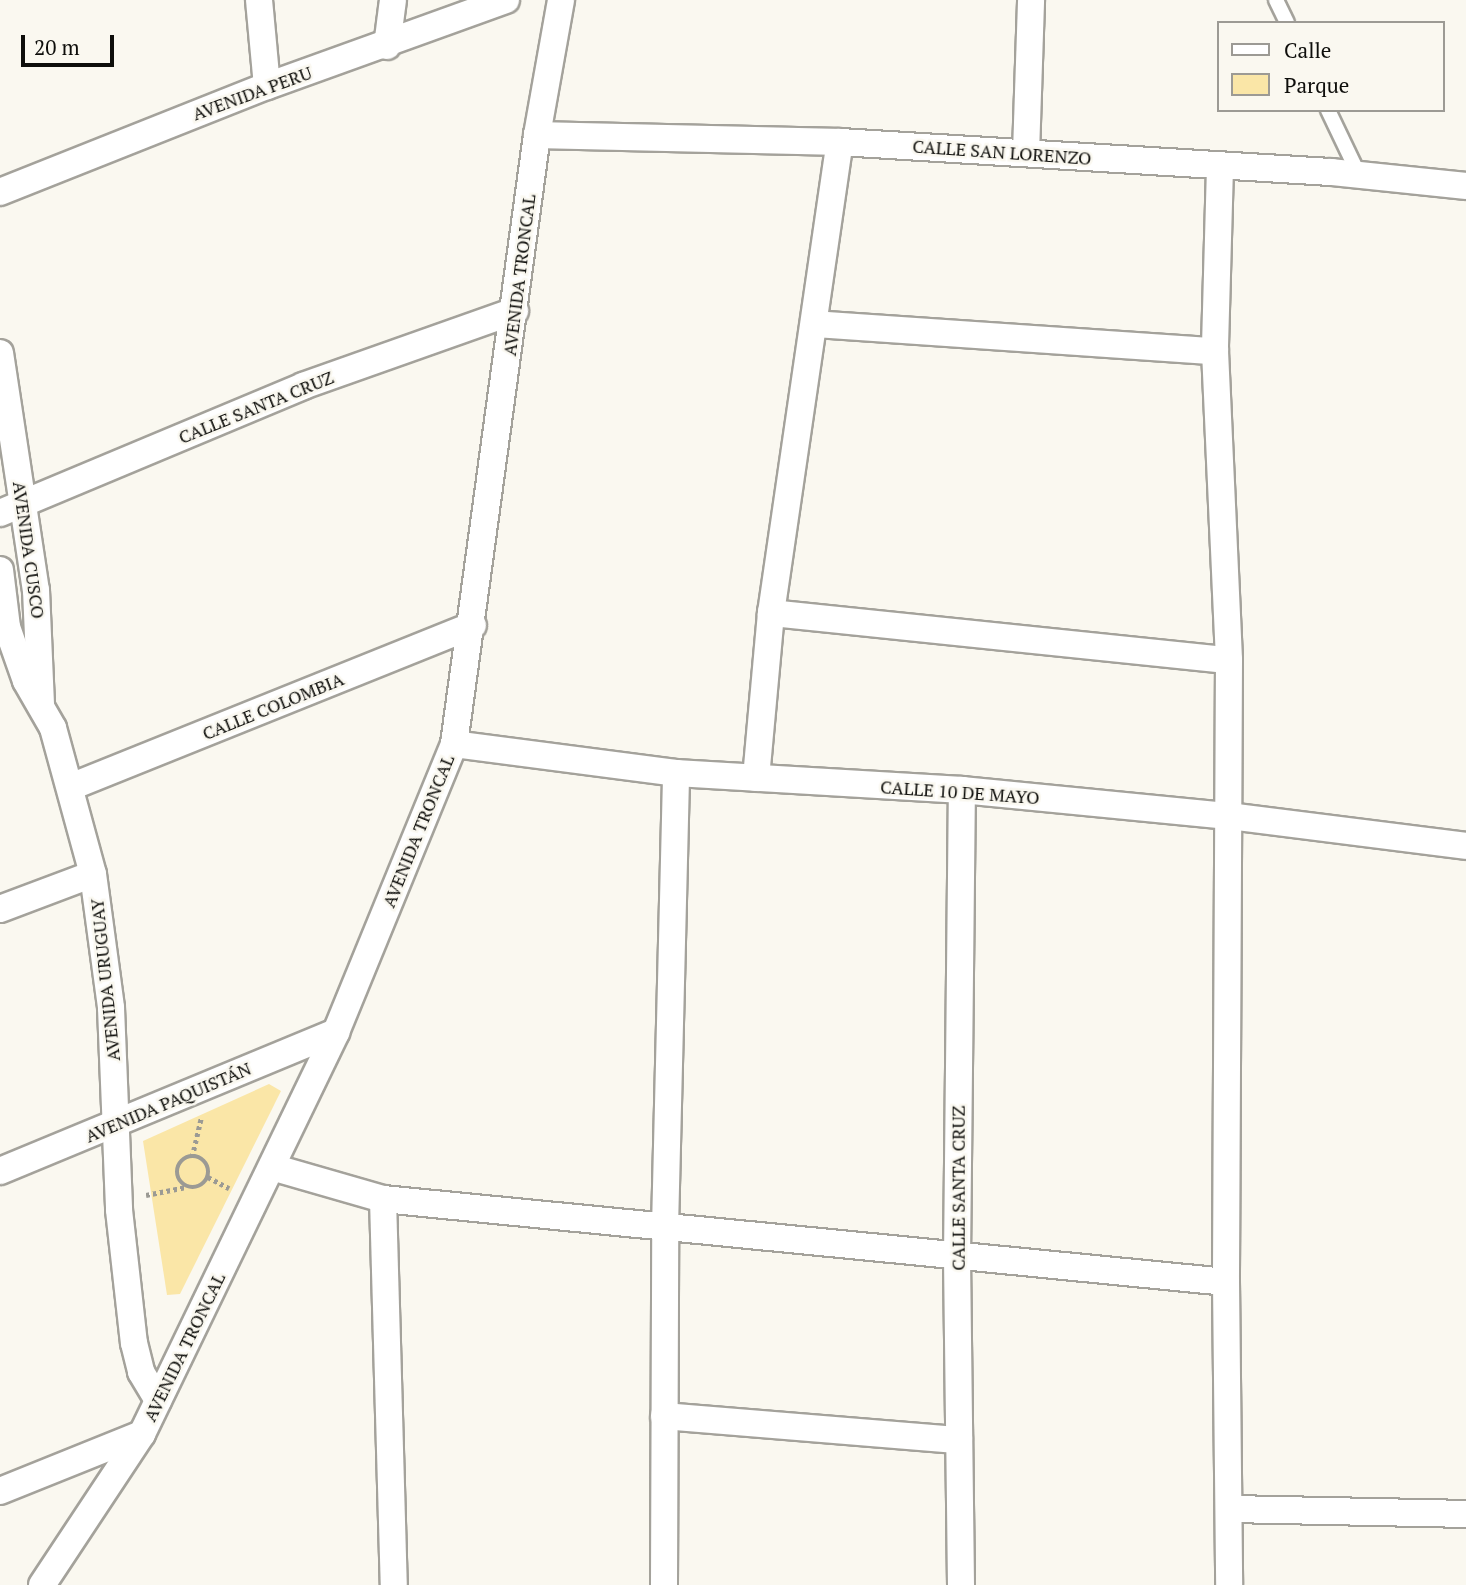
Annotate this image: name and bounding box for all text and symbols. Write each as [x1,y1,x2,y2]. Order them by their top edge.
scale bar [24,21,117,65]
legend [1218,21,1445,112]
text: 20 m [34,33,80,61]
text: Calle [1284,36,1331,64]
street label: AVENIDA PERU [189,61,315,125]
text: Parque [1284,71,1349,99]
street label: CALLE SAN LORENZO [912,135,1092,169]
street label: AVENIDA TRONCAL [498,193,540,357]
street label: CALLE SANTA CRUZ [175,366,337,448]
street label: AVENIDA CUSCO [9,480,49,620]
street label: CALLE COLOMBIA [199,668,347,744]
street label: AVENIDA TRONCAL [377,751,459,911]
street label: CALLE 10 DE MAYO [880,776,1040,808]
street label: AVENIDA URUGUAY [86,898,124,1062]
street label: AVENIDA PAQUISTÁN [82,1057,254,1147]
street label: CALLE SANTA CRUZ [947,1105,969,1271]
street label: AVENIDA TRONCAL [139,1269,229,1425]

